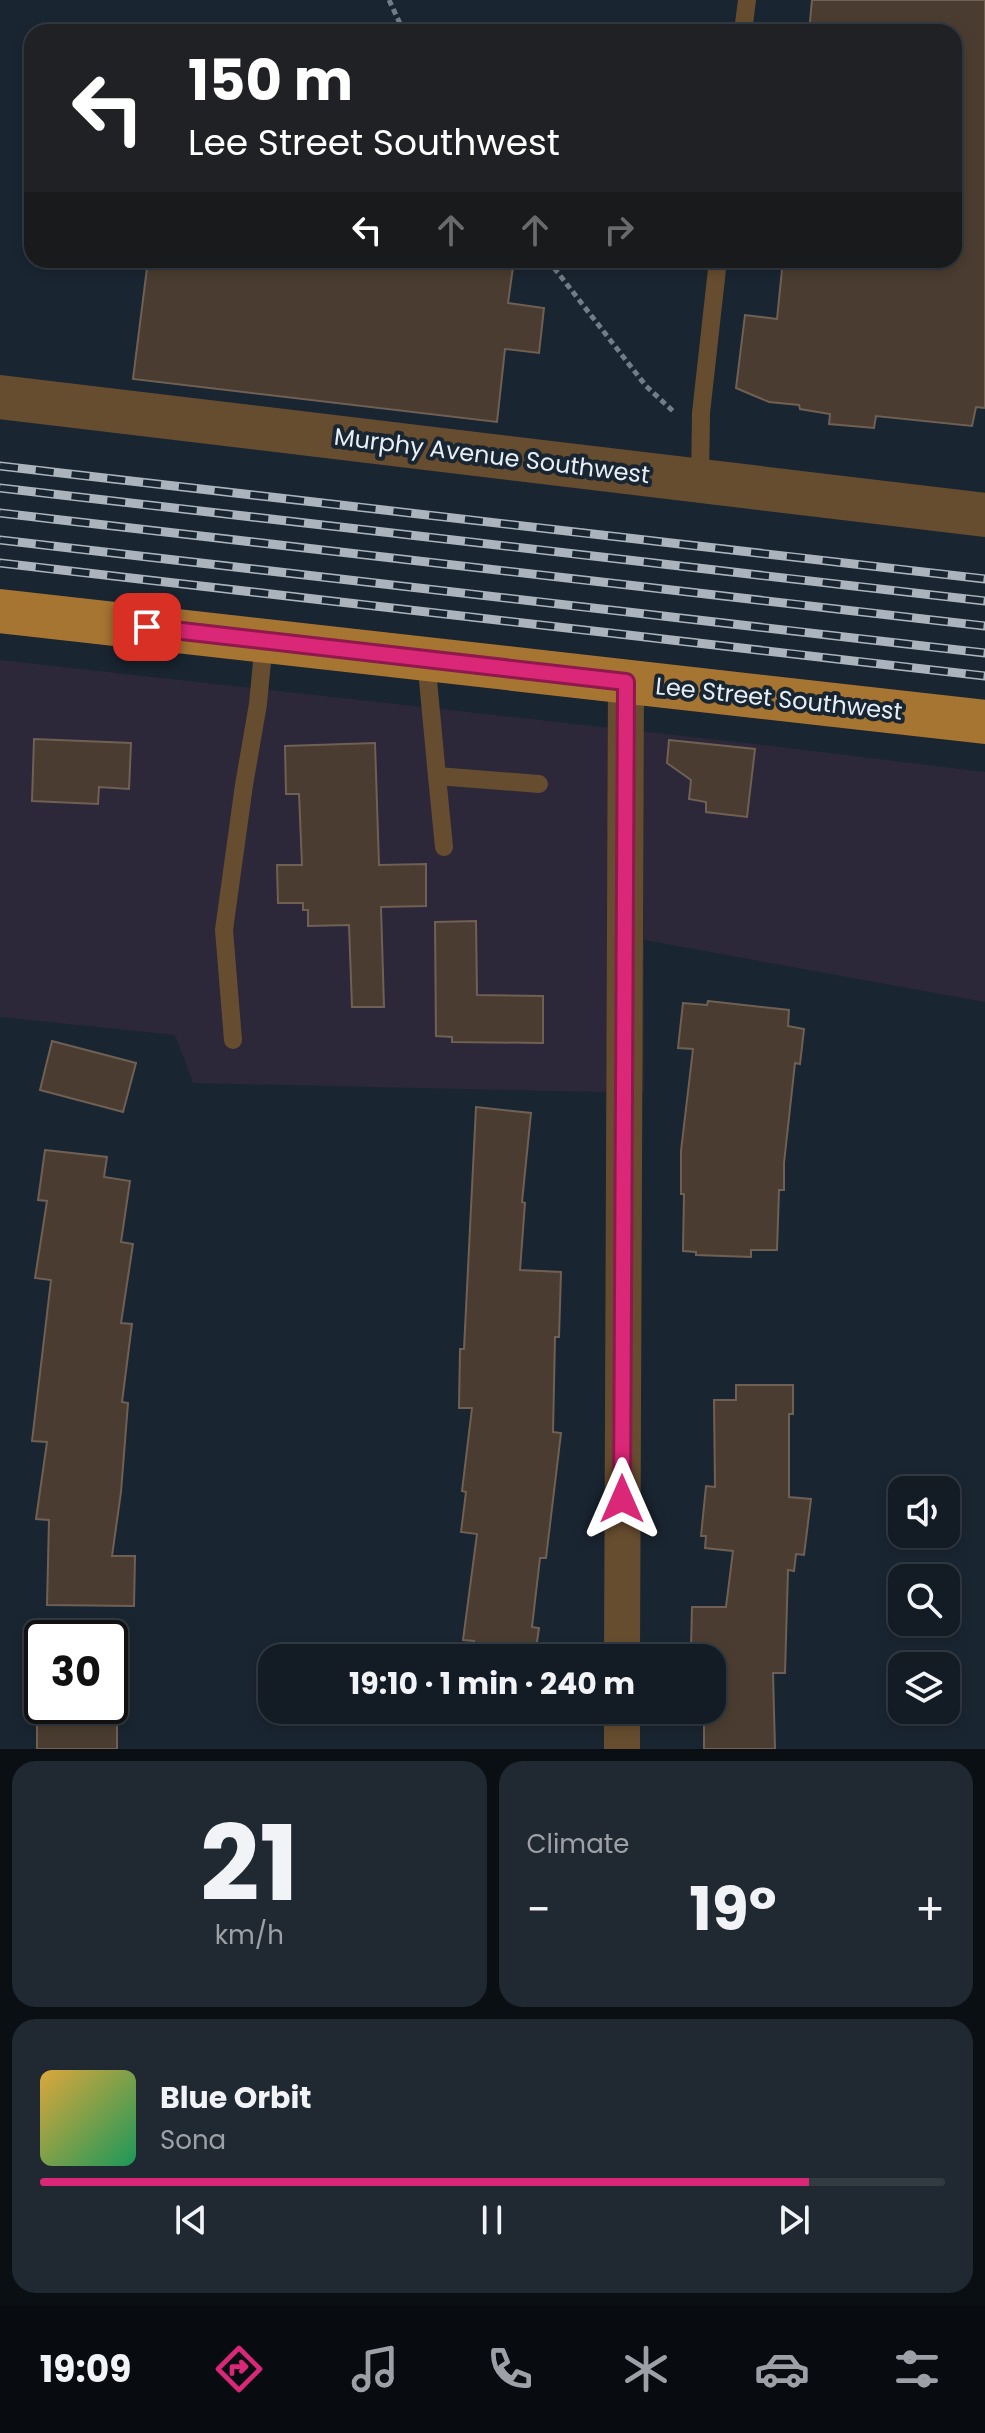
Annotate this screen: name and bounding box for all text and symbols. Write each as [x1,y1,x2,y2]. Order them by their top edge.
text: 150 m [188,41,353,120]
icon: left [56,56,160,160]
text: Lee Street Southwest [188,117,560,168]
icon: left [345,208,389,252]
icon: ahead [429,208,473,252]
icon: ahead [513,208,557,252]
icon: right [597,208,641,252]
street label: Murphy Avenue Southwest [332,420,652,491]
pin [113,593,181,661]
icon: arrive [125,605,169,649]
street label: Lee Street Southwest [654,669,904,728]
position arrow [580,1457,664,1541]
map controls [888,1476,960,1724]
button: sound [888,1476,960,1548]
button: search [888,1564,960,1636]
speed limit sign: 30 [24,1620,128,1724]
button: layers [888,1652,960,1724]
text: 19:10 · 1 min · 240 m [349,1662,635,1705]
text: 21 [200,1791,299,1936]
text: Climate [527,1826,629,1862]
text: 19° [689,1867,776,1951]
text: − [527,1879,551,1940]
text: + [915,1879,945,1940]
text: km/h [215,1917,284,1953]
text: Blue Orbit [160,2076,312,2119]
text: Sona [160,2122,226,2158]
icon: previous [169,2198,213,2242]
icon: pause [470,2198,514,2242]
icon: next [772,2198,816,2242]
icon: directions [211,2341,267,2397]
icon: music [347,2341,403,2397]
icon: phone [482,2341,538,2397]
icon: climate [618,2341,674,2397]
icon: car [754,2341,810,2397]
icon: filters [889,2341,945,2397]
text: 19:09 [40,2344,131,2395]

